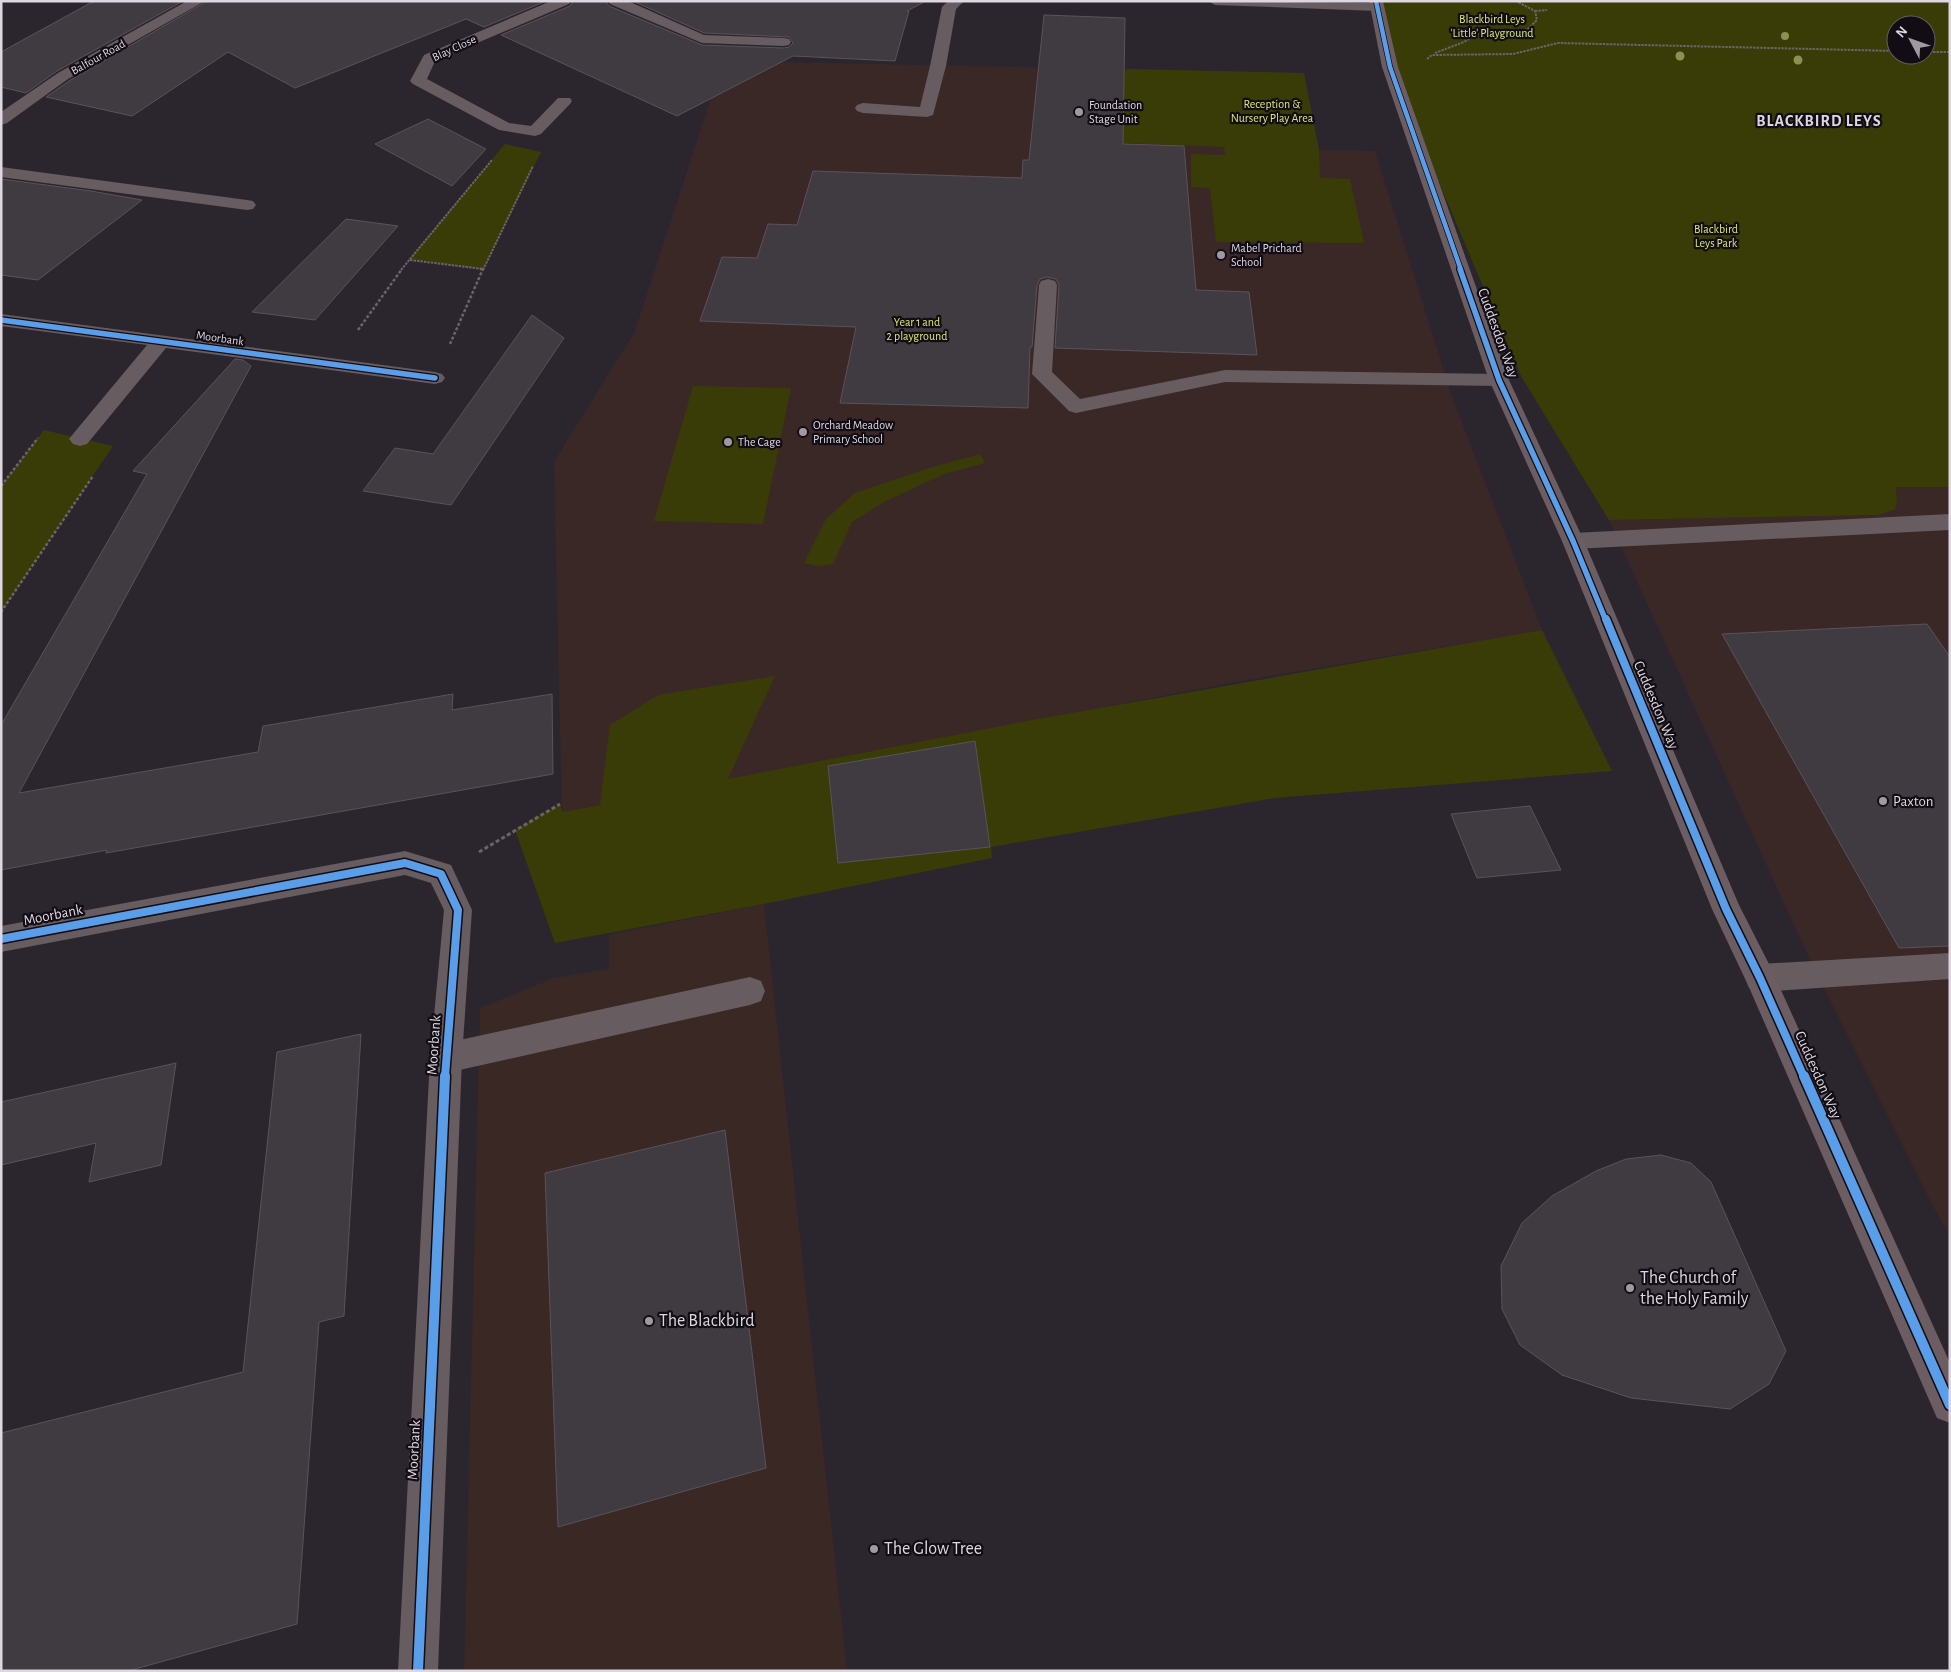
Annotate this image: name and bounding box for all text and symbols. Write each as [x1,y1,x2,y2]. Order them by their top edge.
park label: Blackbird Leys 'Little' Playground [1450,13,1534,40]
north arrow [1886,15,1936,65]
text: N [1893,24,1910,40]
street label: Blay Close [430,33,478,64]
street label: Balfour Road [69,37,127,77]
park label: Reception & Nursery Play Area [1231,98,1314,125]
place label: Foundation Stage Unit [1089,99,1142,125]
marker: Foundation Stage Unit [1073,106,1085,118]
district label: BLACKBIRD LEYS [1756,113,1882,129]
park label: Blackbird Leys Park [1694,223,1738,250]
place label: Mabel Prichard School [1231,242,1302,268]
marker: Mabel Prichard School [1215,249,1227,261]
street label: Cuddesdon Way [1475,286,1521,380]
park label: Year 1 and 2 playground [887,316,947,343]
street label: Moorbank [195,329,245,347]
place label: Orchard Meadow Primary School [813,419,893,446]
marker: Orchard Meadow Primary School [797,426,809,438]
marker: The Cage [722,436,734,448]
place label: The Cage [738,436,781,448]
street label: Cuddesdon Way [1631,659,1682,752]
place label: Paxton [1893,794,1933,809]
marker: Paxton [1877,795,1889,807]
street label: Moorbank [22,902,84,928]
street label: Moorbank [424,1014,444,1075]
street label: Cuddesdon Way [1792,1029,1844,1122]
place label: The Church of the Holy Family [1640,1269,1749,1308]
marker: The Church of the Holy Family [1624,1282,1636,1294]
place label: The Blackbird [659,1312,755,1330]
marker: The Blackbird [643,1315,655,1327]
street label: Moorbank [405,1419,423,1480]
place label: The Glow Tree [884,1540,982,1558]
marker: The Glow Tree [868,1543,880,1555]

